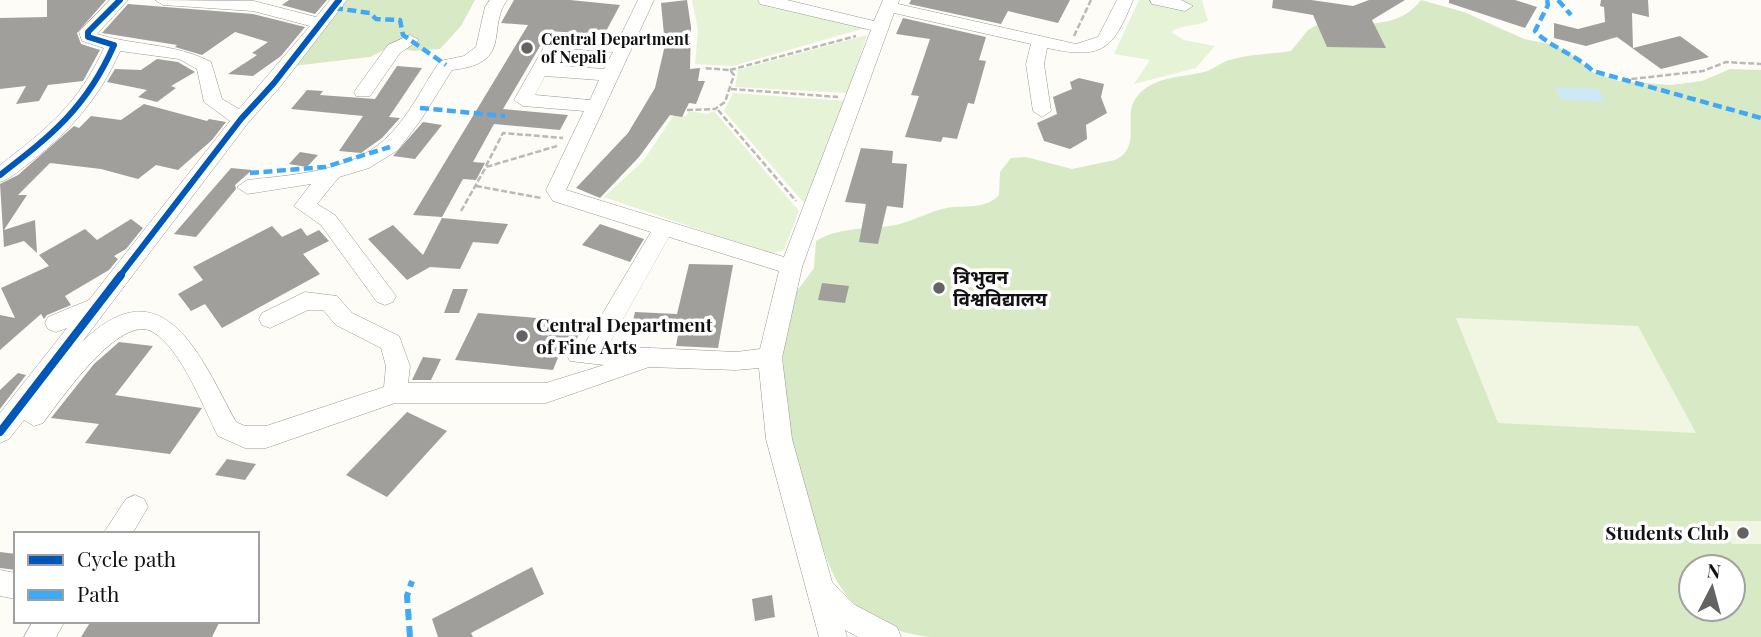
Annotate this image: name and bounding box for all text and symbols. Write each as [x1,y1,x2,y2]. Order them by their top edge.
place label: Central Department of Nepali [541,28,690,67]
marker: Central Department of Nepali [519,40,535,56]
place label: त्रिभुवन विश्वविद्यालय [953,263,1048,311]
marker: त्रिभुवन विश्वविद्यालय [931,280,947,296]
place label: Central Department of Fine Arts [536,311,713,359]
marker: Central Department of Fine Arts [514,328,530,344]
place label: Students Club [1605,519,1729,545]
marker: Students Club [1735,525,1751,541]
legend [14,532,259,623]
text: Cycle path [77,544,177,572]
north arrow [1677,553,1747,623]
text: N [1706,556,1722,584]
text: Path [77,579,120,607]

